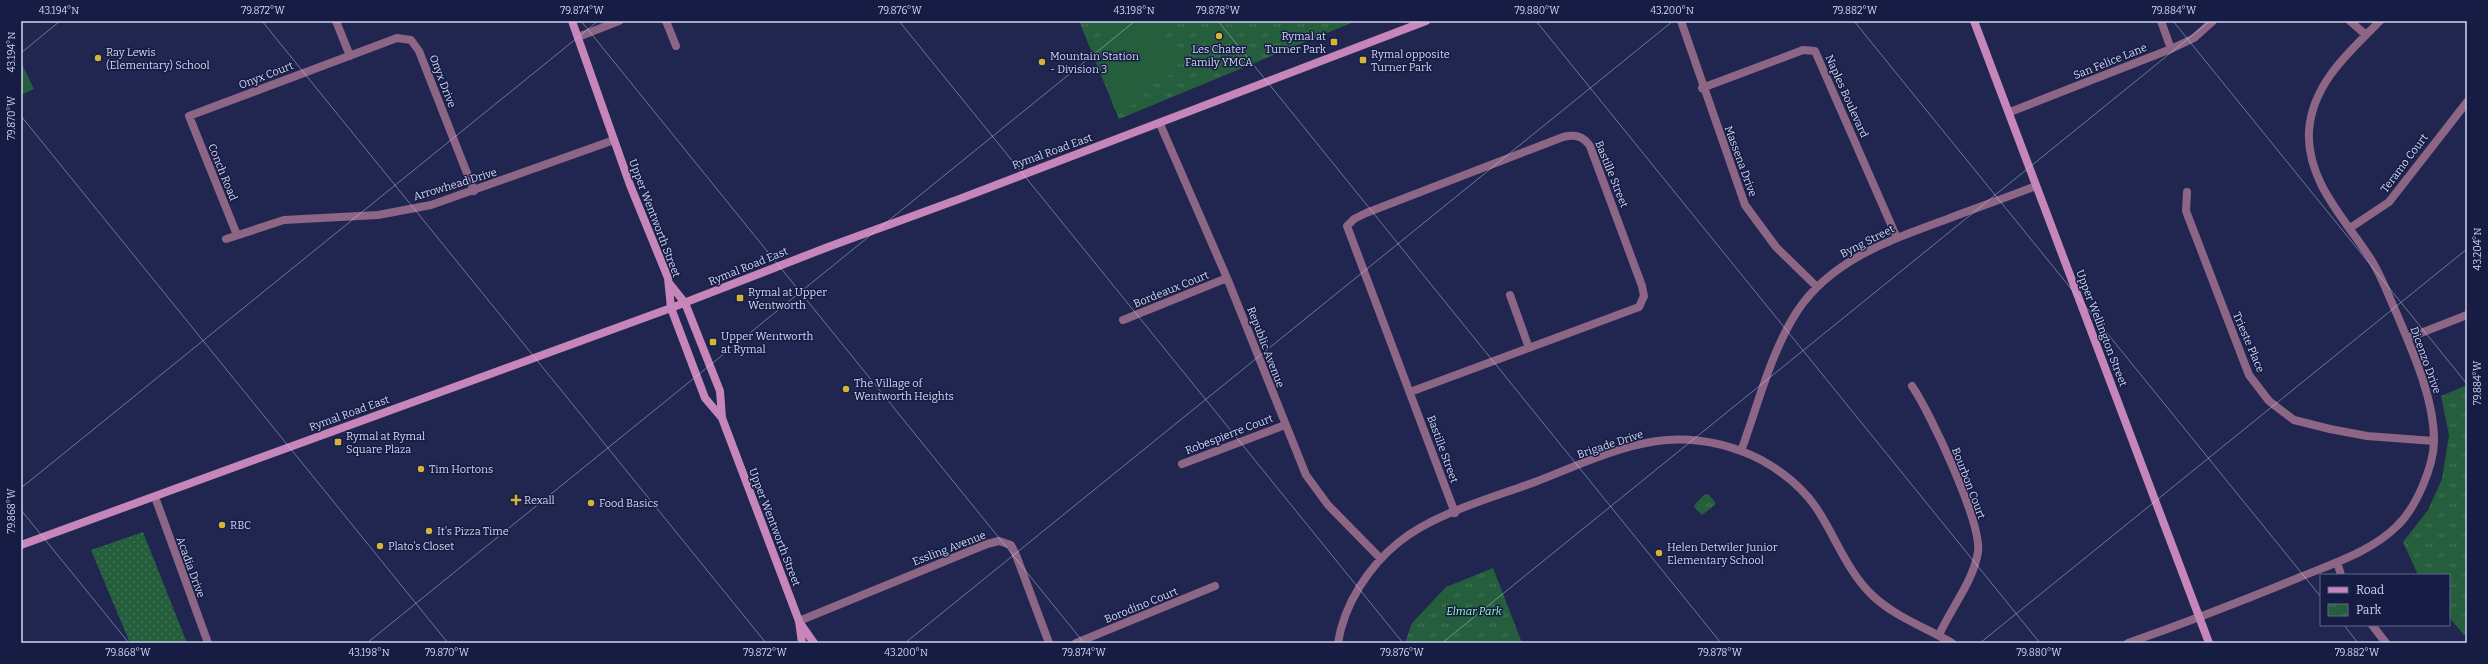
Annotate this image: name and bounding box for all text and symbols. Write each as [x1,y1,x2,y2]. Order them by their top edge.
text: 43.194°N [39,5,79,17]
text: 79.872°W [241,5,285,17]
text: 79.874°W [560,5,604,17]
text: 79.876°W [878,5,922,17]
text: 43.198°N [1113,5,1155,17]
text: 79.878°W [1196,5,1241,17]
text: 79.880°W [1514,5,1560,17]
text: 43.200°N [1650,5,1694,17]
text: 79.882°W [1833,5,1878,17]
text: 79.884°W [2152,5,2197,17]
place label: Rymal at Turner Park [1265,30,1327,56]
marker: Les Chater Family YMCA [1214,31,1224,41]
text: 43.194°N [6,32,18,72]
marker: Rymal at Turner Park [1329,37,1339,47]
street label: San Felice Lane [2071,41,2149,82]
place label: Les Chater Family YMCA [1185,43,1253,69]
place label: Ray Lewis (Elementary) School [106,46,210,72]
place label: Rymal opposite Turner Park [1371,48,1450,74]
place label: Mountain Station - Division 3 [1050,50,1139,76]
marker: Ray Lewis (Elementary) School [93,53,103,63]
street label: Onyx Drive [426,53,459,110]
street label: Naples Boulevard [1822,53,1871,140]
marker: Rymal opposite Turner Park [1358,55,1368,65]
marker: Mountain Station - Division 3 [1037,57,1047,67]
street label: Onyx Court [237,59,295,92]
text: 79.870°W [6,95,18,140]
street label: Massena Drive [1722,124,1759,198]
street label: Rymal Road East [1010,131,1094,172]
street label: Teramo Court [2378,131,2431,195]
street label: Bastille Street [1592,139,1631,210]
street label: Conch Road [205,142,240,203]
street label: Upper Wentworth Street [626,157,683,279]
street label: Arrowhead Drive [412,166,498,203]
street label: Byng Street [1838,222,1896,261]
text: 43.204°N [2472,227,2484,270]
street label: Rymal Road East [707,245,790,288]
street label: Bordeaux Court [1132,268,1211,311]
street label: Upper Wellington Street [2073,268,2130,388]
place label: Rymal at Upper Wentworth [748,286,827,312]
marker: Rymal at Upper Wentworth [735,293,745,303]
street label: Republic Avenue [1244,305,1287,390]
street label: Trieste Place [2230,310,2267,374]
street label: Dicenzo Drive [2407,325,2444,395]
place label: Upper Wentworth at Rymal [721,330,813,356]
marker: Upper Wentworth at Rymal [708,337,718,347]
text: 79.884°W [2472,360,2484,405]
place label: The Village of Wentworth Heights [854,377,954,403]
marker: The Village of Wentworth Heights [841,384,851,394]
street label: Rymal Road East [307,393,391,434]
street label: Robespierre Court [1183,412,1275,457]
street label: Bastille Street [1424,414,1461,485]
street label: Brigade Drive [1575,428,1645,461]
place label: Rymal at Rymal Square Plaza [346,430,425,456]
marker: Rymal at Rymal Square Plaza [333,437,343,447]
street label: Bourbon Court [1949,446,1988,521]
place label: Tim Hortons [429,463,493,476]
marker: Tim Hortons [416,464,426,474]
street label: Upper Wentworth Street [746,466,803,588]
text: 79.868°W [6,488,18,533]
place label: Rexall [524,494,555,507]
marker: Rexall [511,495,521,505]
place label: Food Basics [599,497,658,510]
marker: Food Basics [586,498,596,508]
place label: RBC [230,519,251,532]
marker: RBC [217,520,227,530]
place label: It's Pizza Time [437,525,509,538]
marker: It's Pizza Time [424,526,434,536]
street label: Essling Avenue [911,528,988,568]
street label: Acadia Drive [173,535,208,599]
place label: Plato's Closet [388,540,454,553]
marker: Plato's Closet [375,541,385,551]
place label: Helen Detwiler Junior Elementary School [1667,541,1778,567]
marker: Helen Detwiler Junior Elementary School [1654,548,1664,558]
legend [2320,574,2450,626]
text: Road [2356,583,2384,597]
street label: Borodino Court [1102,585,1180,626]
text: Park [2356,603,2382,617]
park label: Elmar Park [1446,605,1503,618]
text: 79.868°W [106,647,151,659]
text: 43.198°N [348,647,390,659]
text: 79.870°W [425,647,470,659]
text: 79.872°W [743,647,787,659]
text: 43.200°N [884,647,928,659]
text: 79.874°W [1062,647,1106,659]
text: 79.876°W [1380,647,1424,659]
text: 79.878°W [1698,647,1743,659]
text: 79.880°W [2016,647,2062,659]
text: 79.882°W [2335,647,2380,659]

